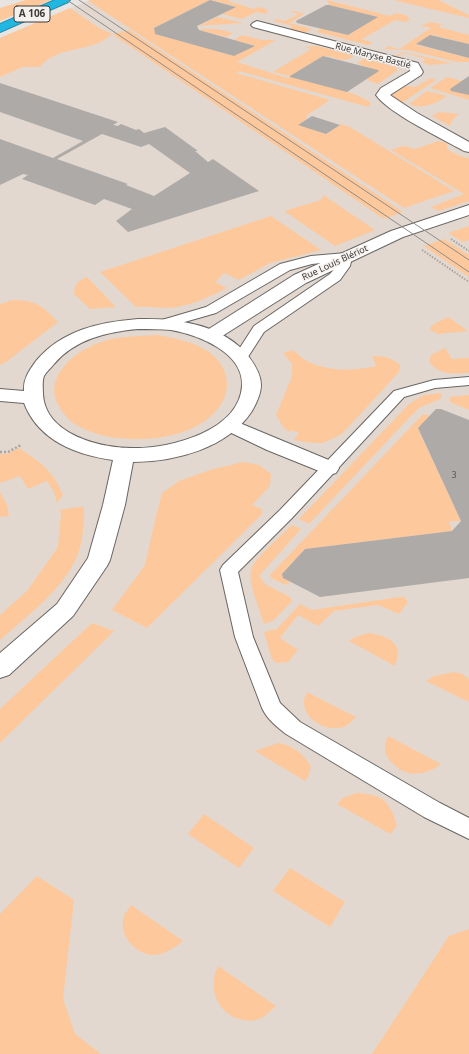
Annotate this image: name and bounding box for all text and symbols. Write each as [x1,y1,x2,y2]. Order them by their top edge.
road number: A 106 [14,6,50,22]
street label: Rue Maryse Bastié [334,41,412,71]
street label: Rue Louis Blériot [300,243,370,283]
house number: 3 [451,470,457,480]

